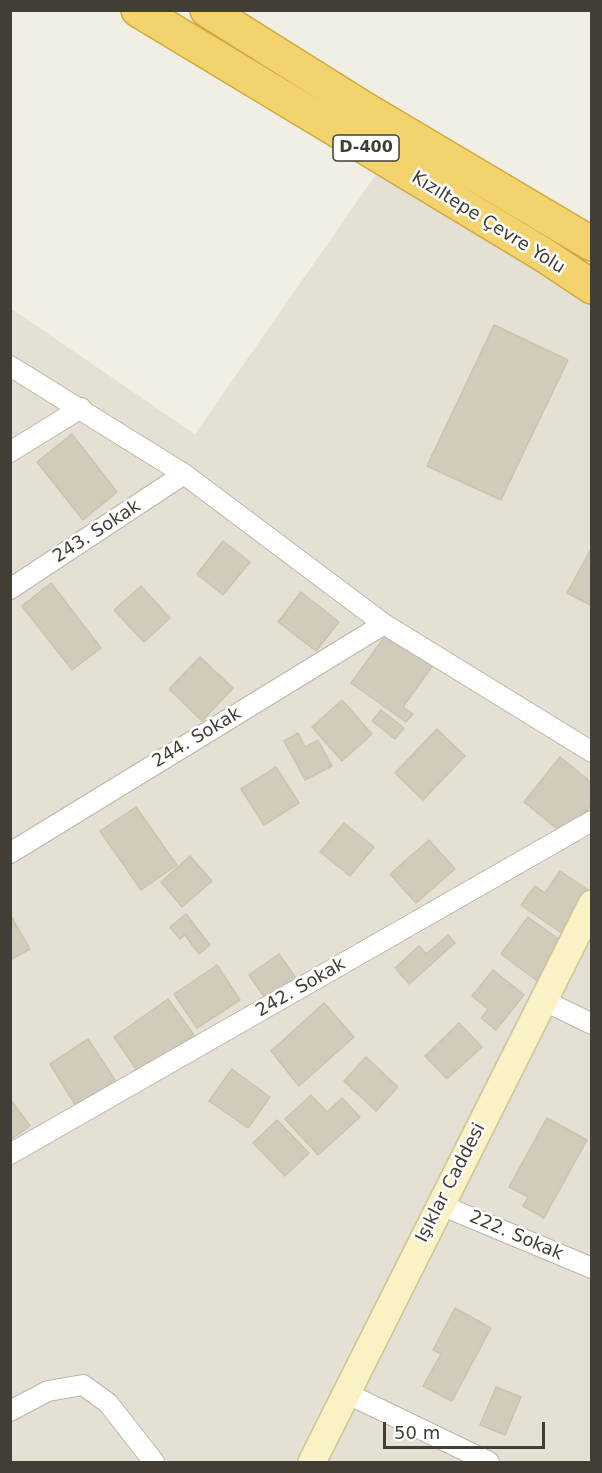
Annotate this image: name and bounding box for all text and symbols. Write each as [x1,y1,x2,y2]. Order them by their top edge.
road number: D-400 [333,135,399,161]
street label: Kızıltepe Çevre Yolu [407,167,569,279]
street label: 243. Sokak [49,496,145,568]
street label: 244. Sokak [149,703,245,773]
street label: 242. Sokak [252,954,350,1022]
street label: Işıklar Caddesi [412,1120,490,1246]
street label: 222. Sokak [466,1207,566,1265]
scale bar [386,1410,548,1448]
text: 50 m [394,1422,440,1443]

